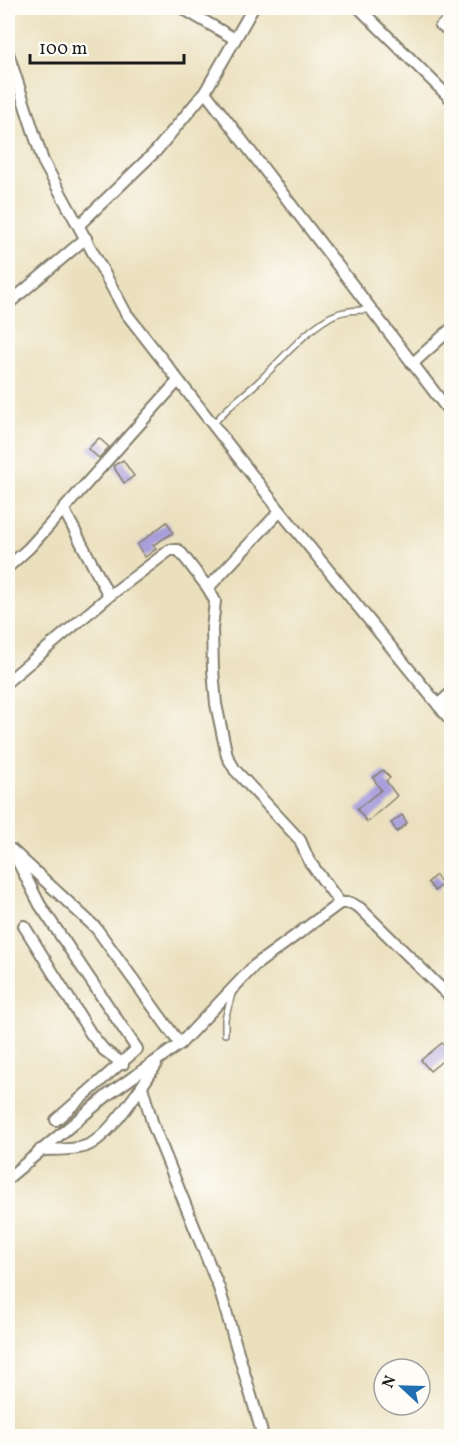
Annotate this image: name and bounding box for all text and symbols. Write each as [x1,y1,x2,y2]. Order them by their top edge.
scale bar [30,27,184,65]
text: 100 m [39,37,88,62]
north arrow [372,1357,432,1417]
text: N [378,1372,402,1392]

